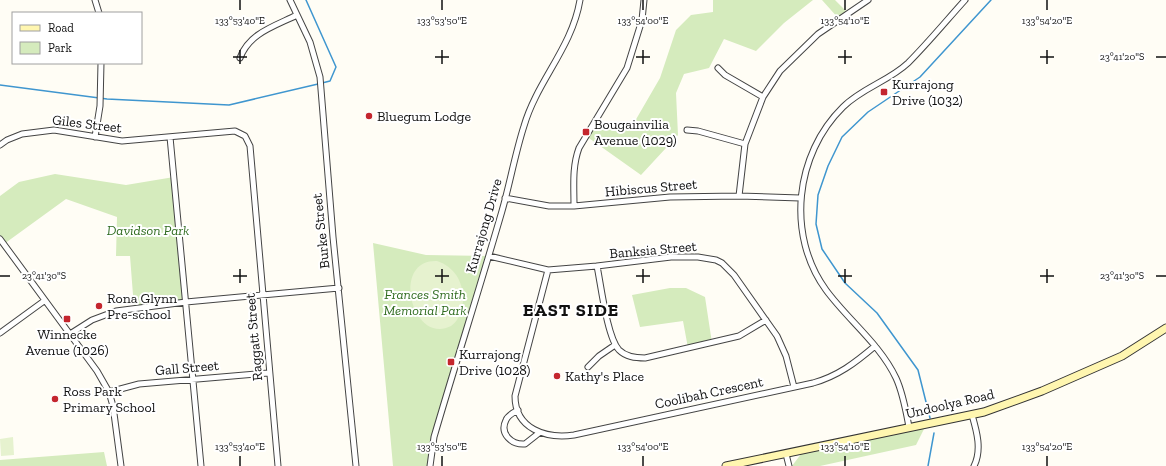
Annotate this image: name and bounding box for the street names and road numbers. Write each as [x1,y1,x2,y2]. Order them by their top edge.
street label: Giles Street [51,111,124,137]
street label: Hibiscus Street [604,175,699,201]
street label: Kurrajong Drive [462,176,506,275]
street label: Burke Street [309,192,333,270]
street label: Banksia Street [609,238,698,262]
street label: Raggatt Street [242,292,266,382]
street label: Gall Street [154,357,220,379]
street label: Coolibah Crescent [653,373,765,413]
street label: Undoolya Road [904,385,996,422]

